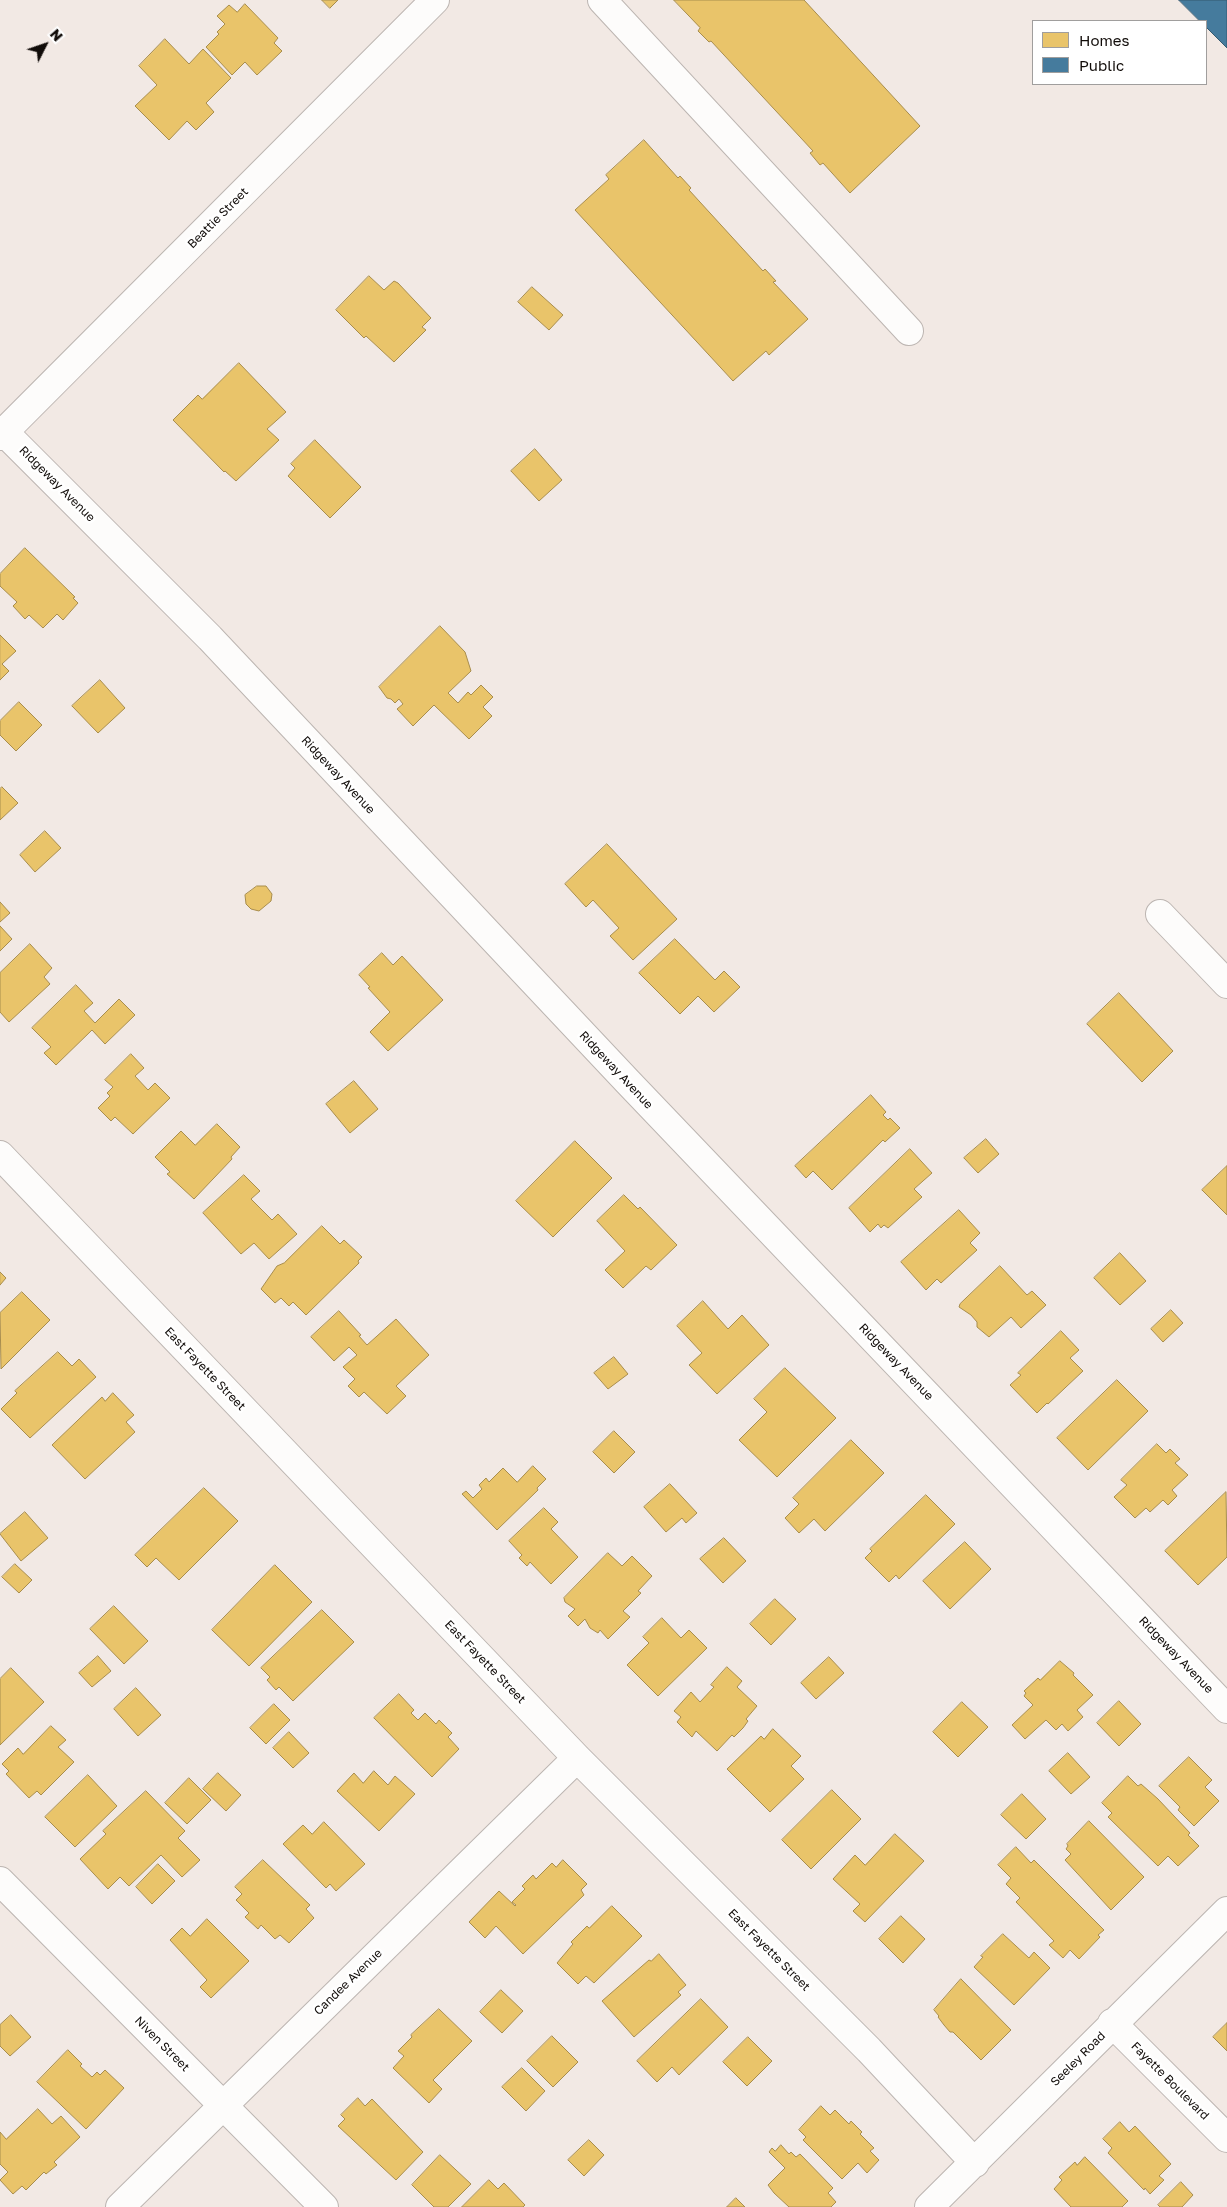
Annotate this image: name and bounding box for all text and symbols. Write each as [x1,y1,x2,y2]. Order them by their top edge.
north arrow [20,20,70,70]
legend [1032,20,1207,85]
text: N [47,25,67,44]
text: Homes [1079,31,1129,49]
text: Public [1079,56,1124,74]
street label: Beattie Street [185,185,251,251]
street label: Ridgeway Avenue [16,443,98,525]
street label: Ridgeway Avenue [298,733,378,817]
street label: Ridgeway Avenue [576,1028,656,1112]
street label: Ridgeway Avenue [856,1321,936,1403]
street label: East Fayette Street [162,1324,248,1414]
street label: Ridgeway Avenue [1136,1614,1216,1696]
street label: East Fayette Street [442,1617,528,1707]
street label: East Fayette Street [725,1906,813,1994]
street label: Candee Avenue [311,1946,385,2018]
street label: Niven Street [132,2014,192,2074]
street label: Seeley Road [1048,2029,1108,2089]
street label: Fayette Boulevard [1128,2039,1212,2123]

